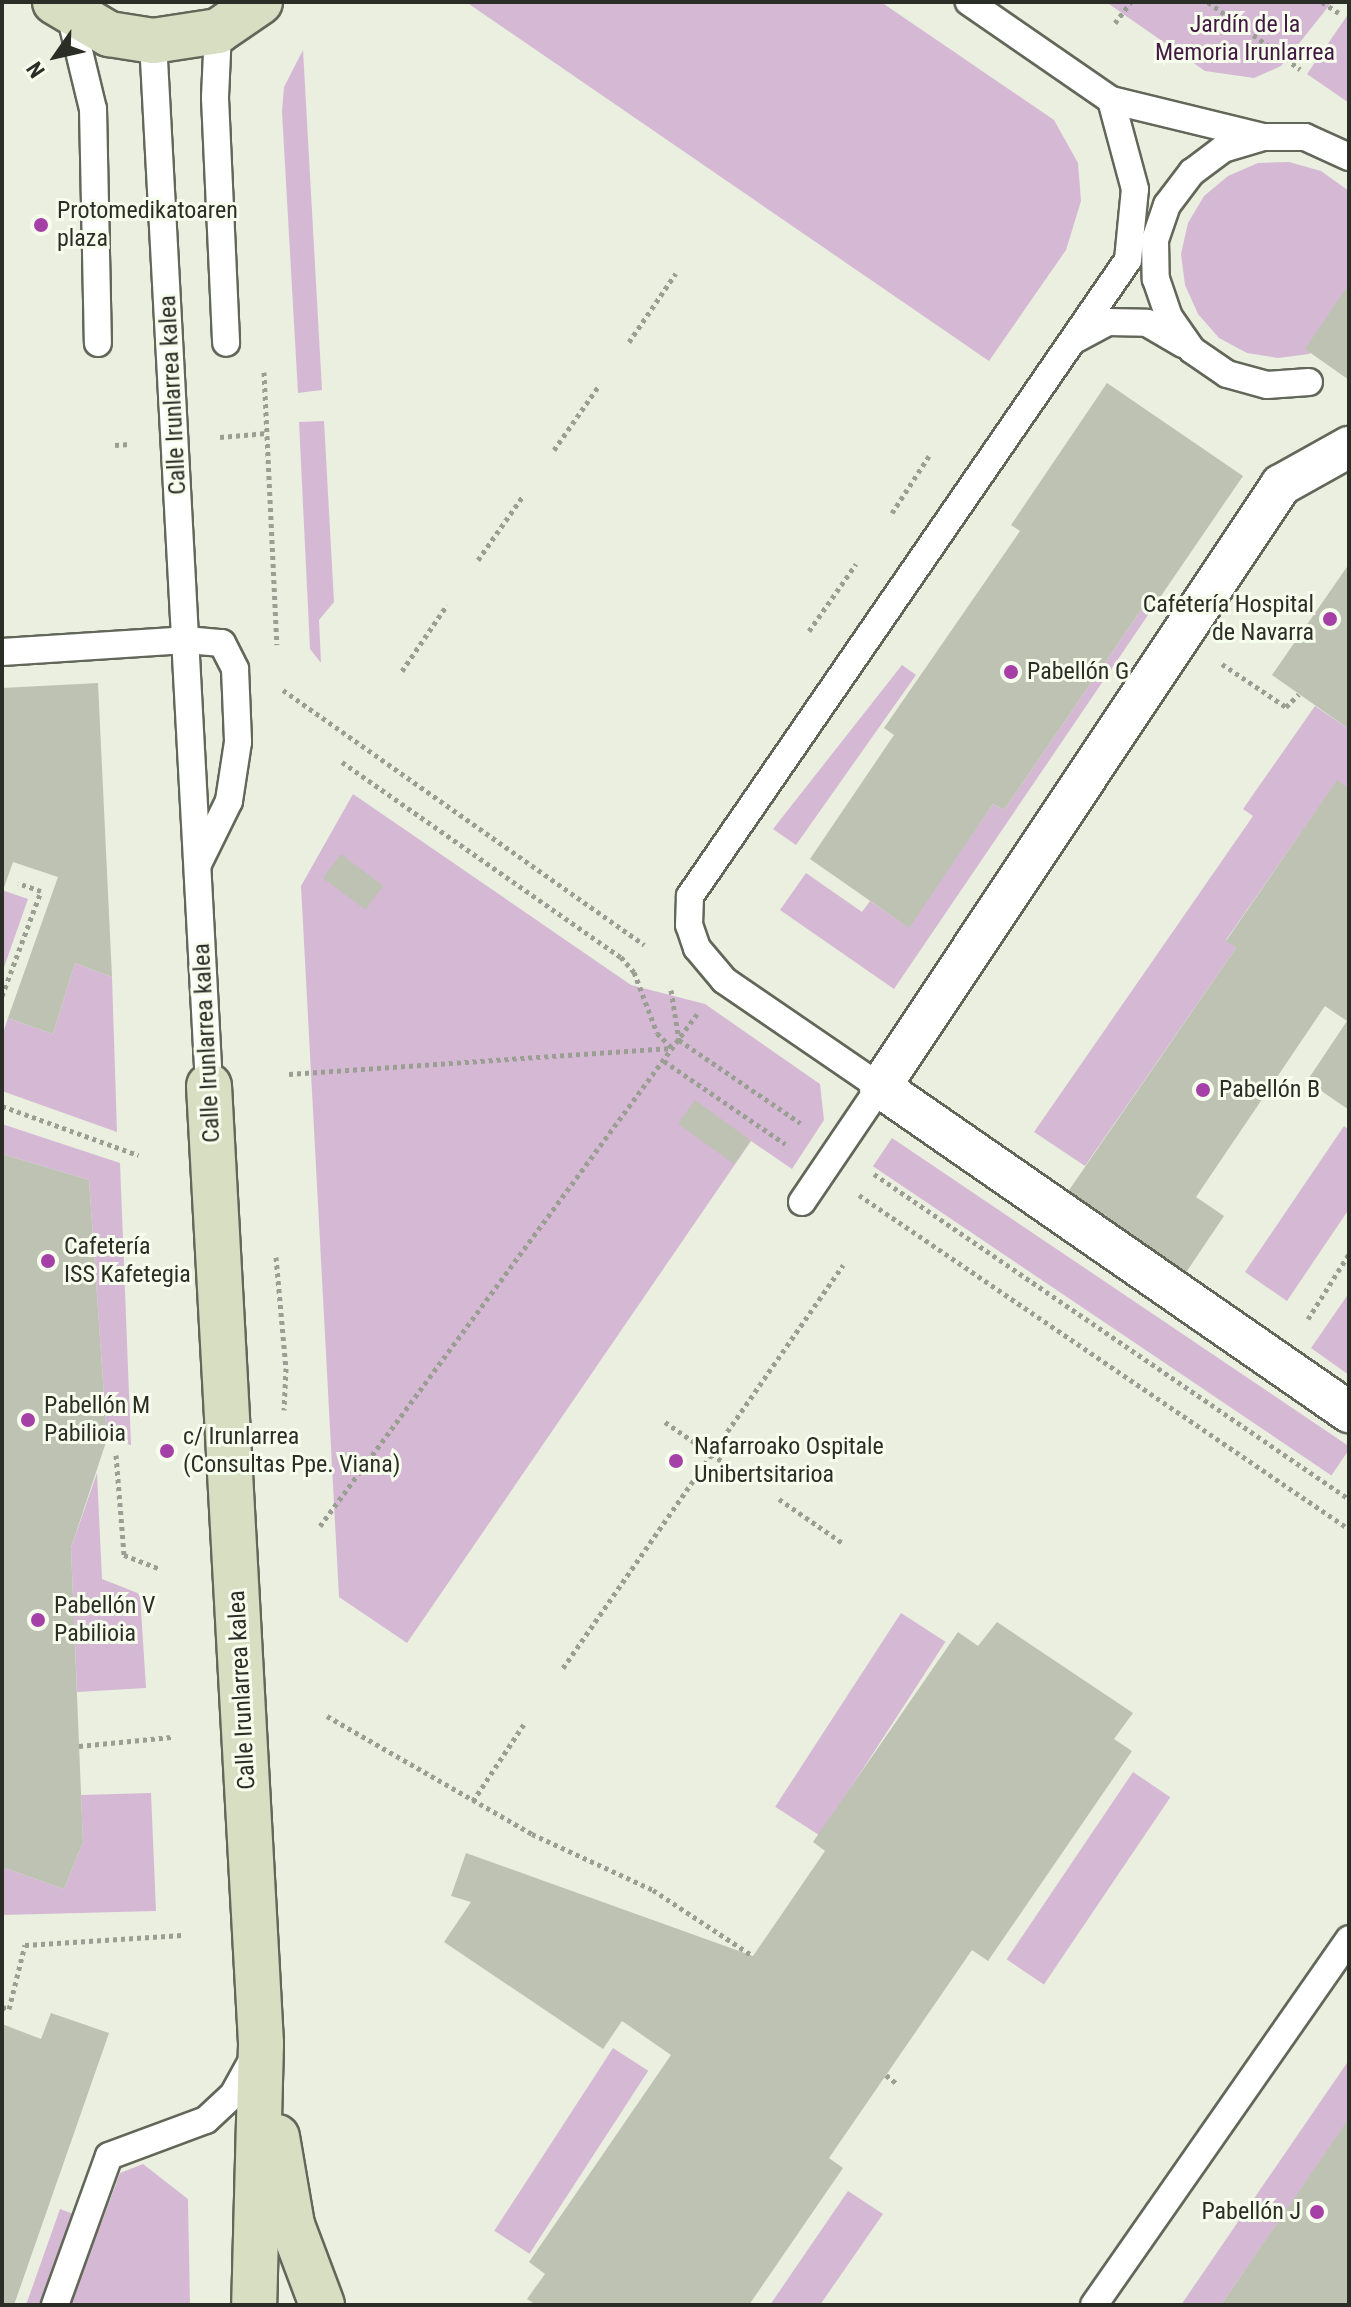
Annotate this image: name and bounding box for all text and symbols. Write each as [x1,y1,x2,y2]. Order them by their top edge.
park label: Jardín de la Memoria Irunlarrea [1155,11,1335,67]
north arrow [16,16,96,96]
text: N [22,57,50,82]
place label: Protomedikatoaren plaza [57,197,238,253]
marker: Protomedikatoaren plaza [32,216,50,234]
street label: Calle Irunlarrea kalea [153,295,193,495]
place label: Cafetería Hospital de Navarra [1143,591,1314,647]
marker: Cafetería Hospital de Navarra [1321,610,1339,628]
place label: Pabellón G [1027,658,1129,686]
marker: Pabellón G [1002,663,1020,681]
street label: Calle Irunlarrea kalea [187,943,227,1143]
place label: Pabellón B [1219,1076,1320,1104]
marker: Pabellón B [1194,1081,1212,1099]
place label: Cafetería ISS Kafetegia [64,1233,191,1289]
marker: Cafetería ISS Kafetegia [39,1252,57,1270]
place label: Pabellón M Pabilioia [44,1392,150,1448]
marker: Pabellón M Pabilioia [19,1411,37,1429]
place label: c/ Irunlarrea (Consultas Ppe. Viana) [183,1423,400,1479]
place label: Nafarroako Ospitale Unibertsitarioa [694,1433,884,1489]
marker: c/ Irunlarrea (Consultas Ppe. Viana) [158,1442,176,1460]
marker: Nafarroako Ospitale Unibertsitarioa [665,1450,687,1472]
street label: Calle Irunlarrea kalea [222,1590,262,1790]
place label: Pabellón V Pabilioia [54,1592,155,1648]
marker: Pabellón V Pabilioia [29,1611,47,1629]
place label: Pabellón J [1201,2198,1301,2226]
marker: Pabellón J [1308,2203,1326,2221]

